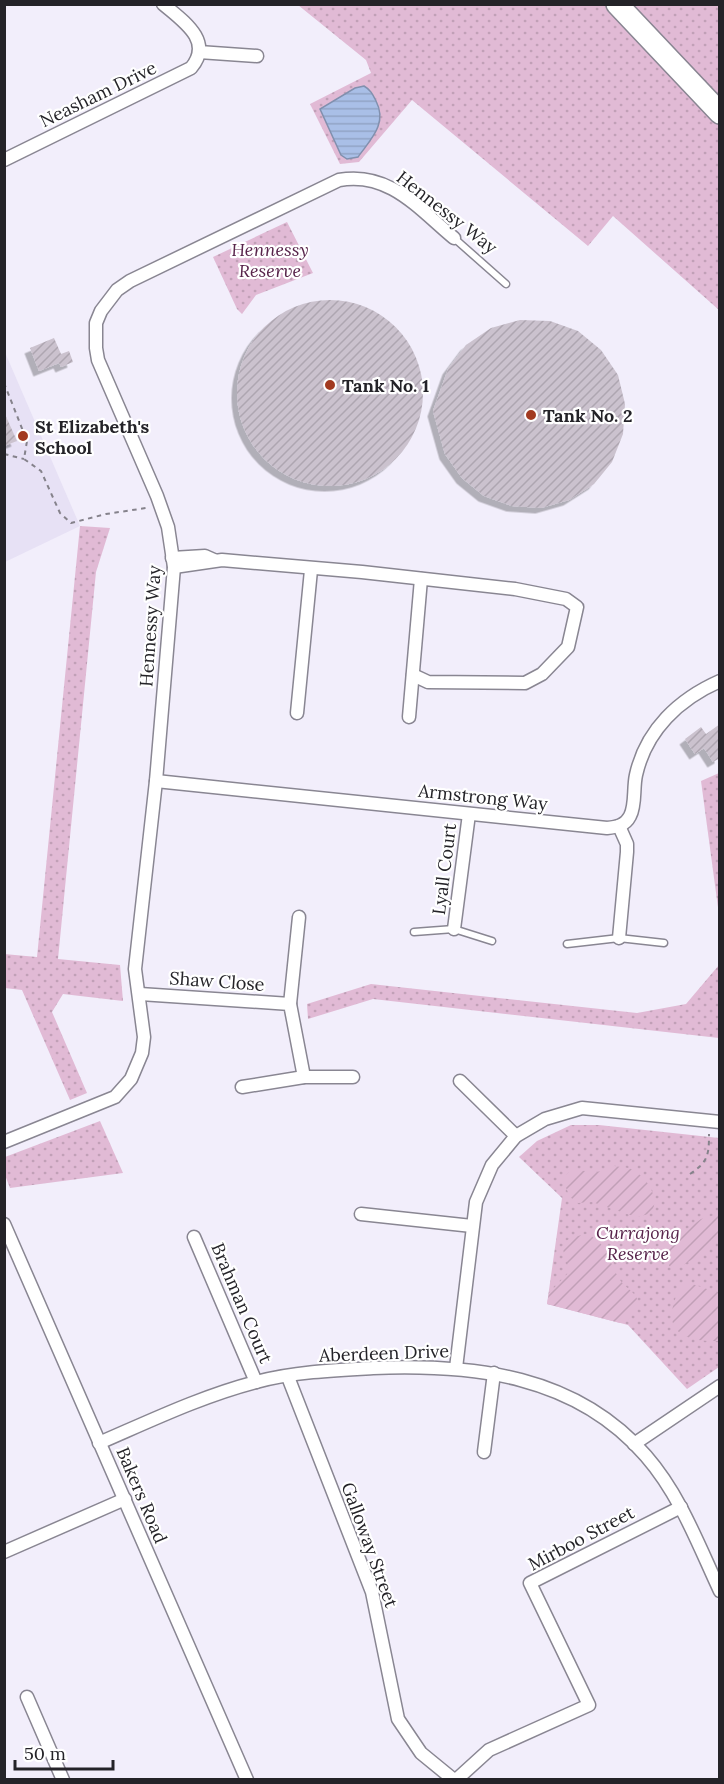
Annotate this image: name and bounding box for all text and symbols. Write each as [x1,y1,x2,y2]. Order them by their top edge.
street label: Neasham Drive [36,56,160,132]
street label: Hennessy Way [392,165,502,259]
park label: Hennessy Reserve [231,238,309,282]
place label: Tank No. 1 [342,374,429,397]
marker: Tank No. 1 [323,378,337,392]
place label: Tank No. 2 [543,404,633,427]
marker: Tank No. 2 [524,408,538,422]
place label: St Elizabeth's School [35,415,150,459]
marker: St Elizabeth's School [16,429,30,443]
street label: Hennessy Way [134,564,166,688]
street label: Armstrong Way [416,779,549,815]
street label: Lyall Court [427,822,461,916]
street label: Shaw Close [169,966,266,996]
park label: Currajong Reserve [596,1221,680,1265]
street label: Brahman Court [206,1239,278,1367]
street label: Aberdeen Drive [318,1339,450,1367]
street label: Bakers Road [111,1443,173,1547]
street label: Galloway Street [337,1479,403,1611]
street label: Mirboo Street [524,1500,638,1576]
scale bar [15,1733,112,1771]
text: 50 m [24,1742,66,1765]

